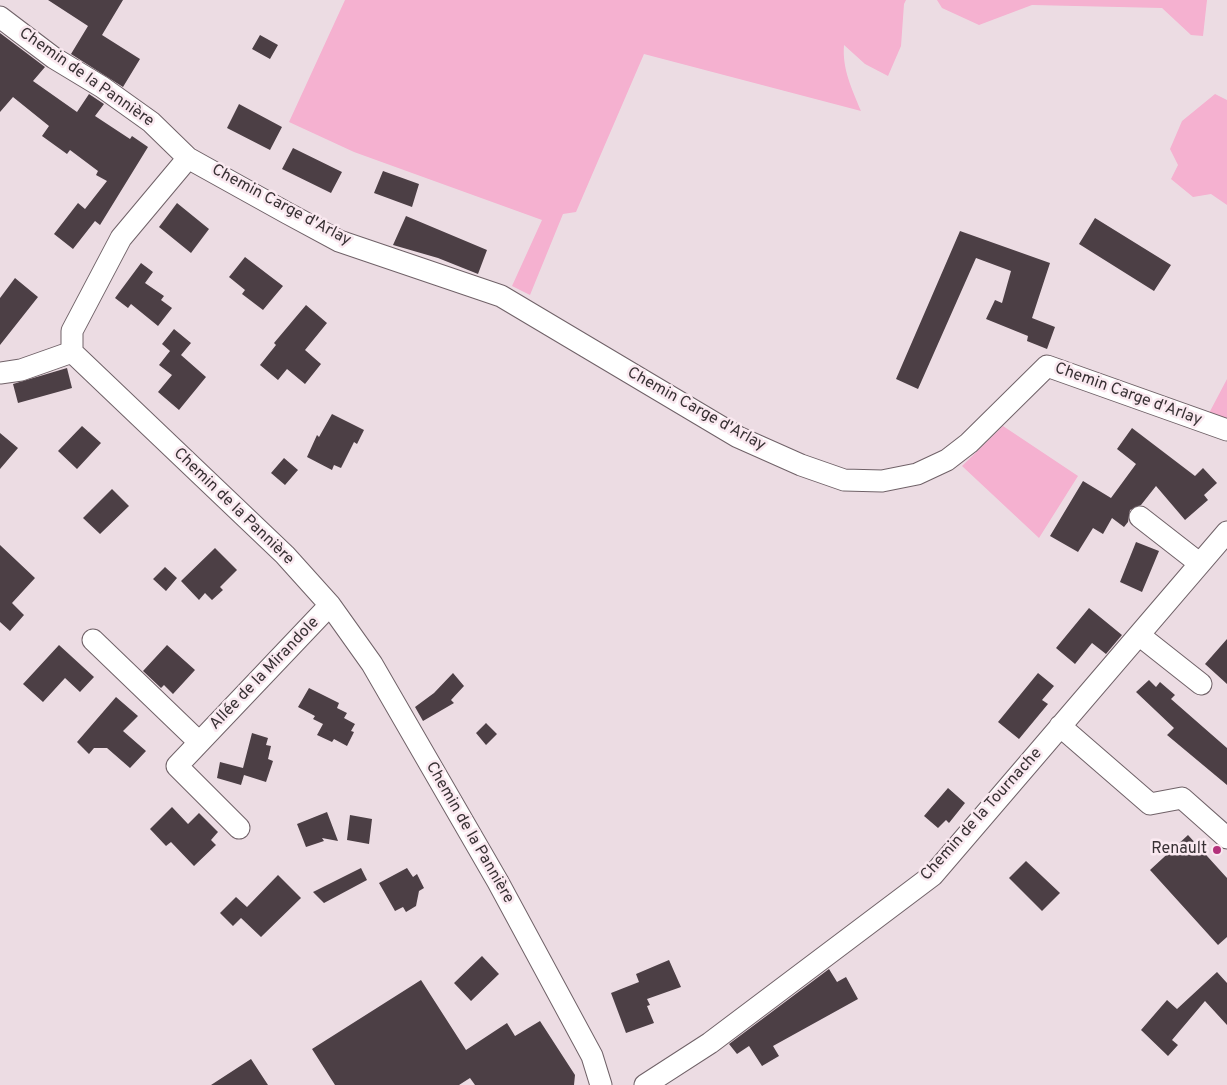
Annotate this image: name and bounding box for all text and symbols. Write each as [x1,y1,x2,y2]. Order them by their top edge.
street label: Chemin de la Pannière [15,24,157,132]
street label: Chemin Carge d'Arlay [208,161,354,251]
street label: Chemin Carge d'Arlay [1052,359,1204,431]
street label: Chemin Carge d'Arlay [623,364,769,456]
street label: Chemin de la Pannière [169,444,297,570]
street label: Allée de la Mirandole [206,614,324,734]
street label: Chemin de la Tournache [917,745,1047,885]
street label: Chemin de la Pannière [421,759,517,907]
place label: Renault [1151,840,1207,860]
marker: Renault [1211,844,1223,856]

